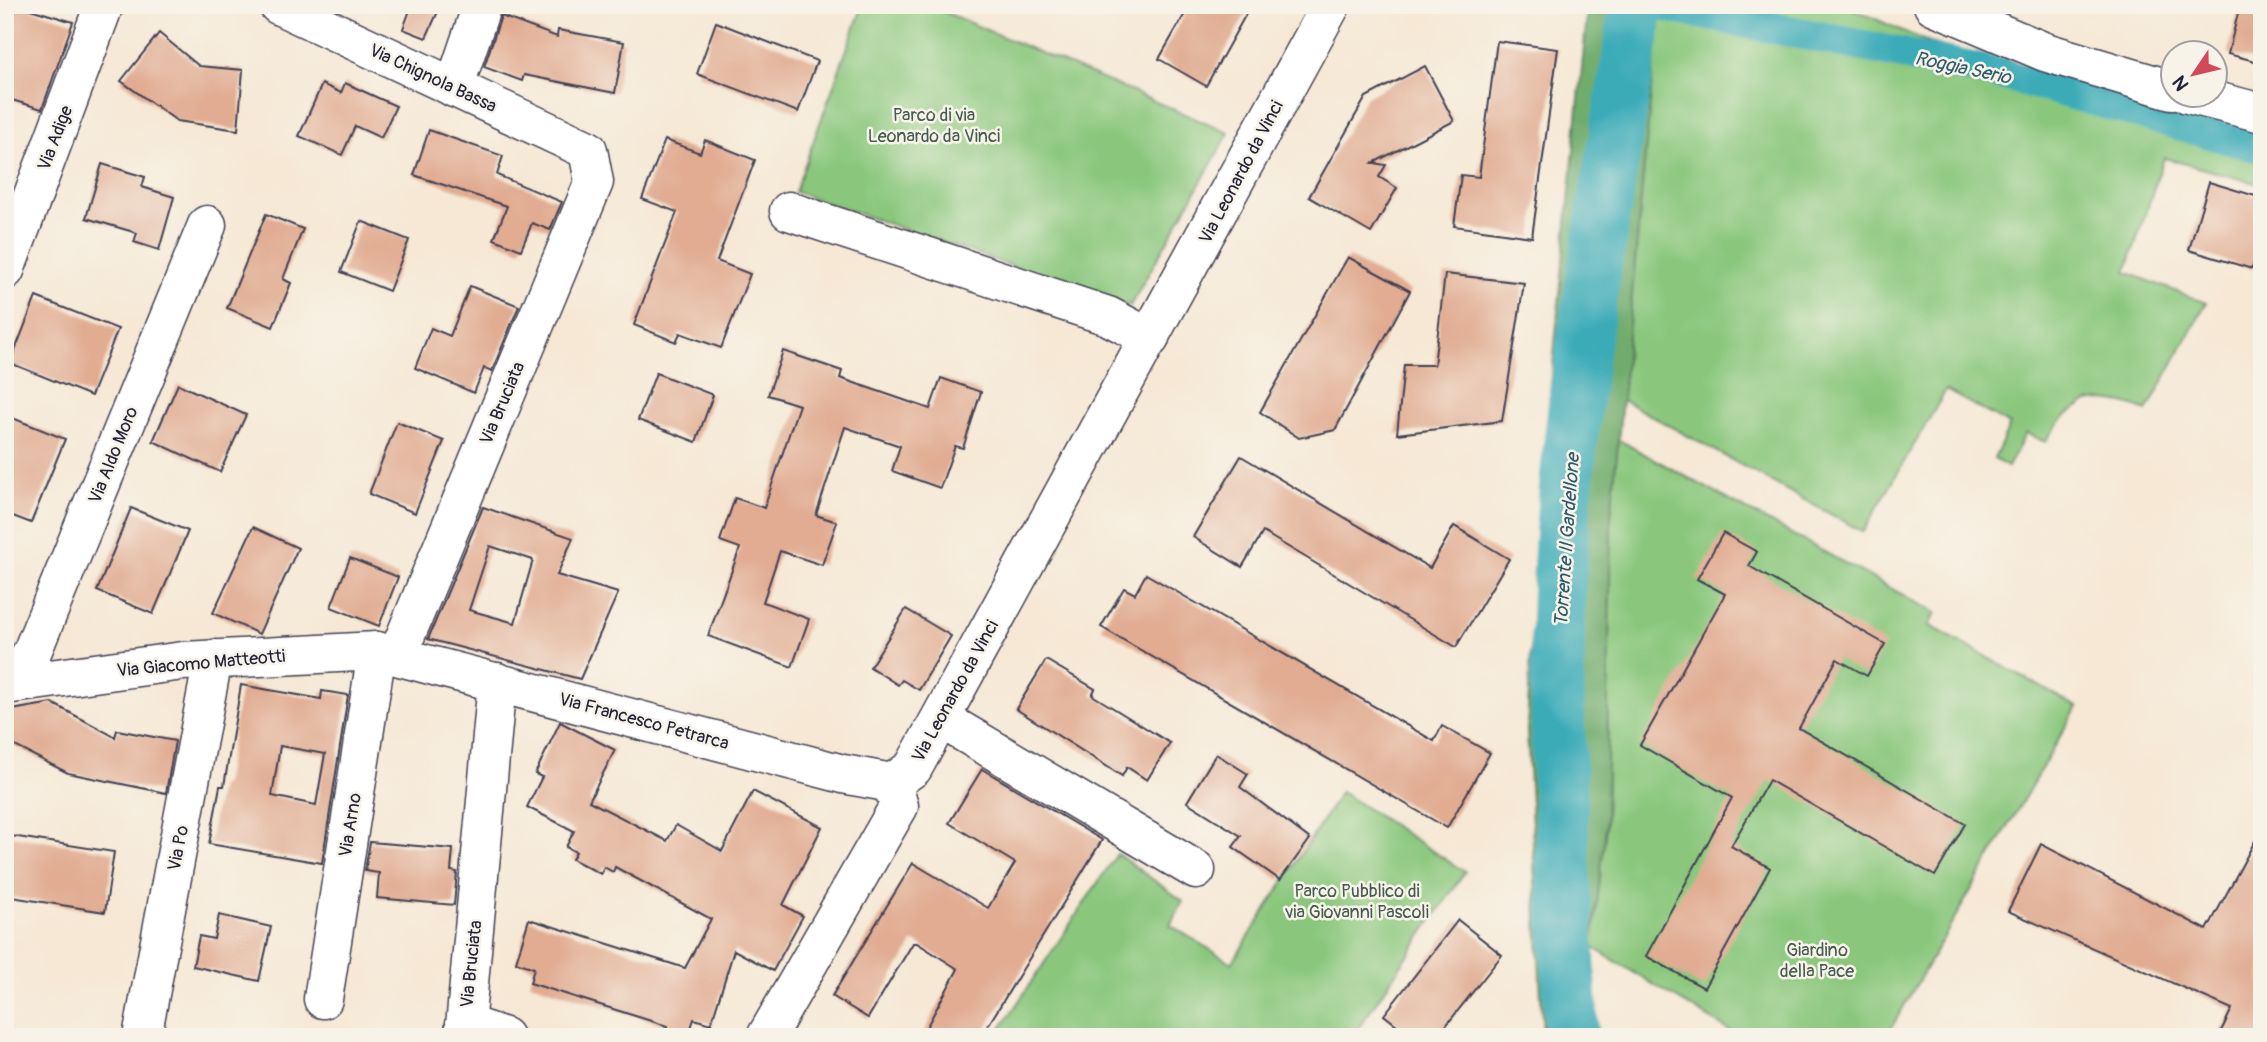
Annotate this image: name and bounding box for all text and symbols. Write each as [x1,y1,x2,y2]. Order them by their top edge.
north arrow [2158,38,2228,108]
street label: Via Chignola Bassa [365,39,500,118]
water label: Roggia Serio [1913,46,2015,90]
text: N [2167,71,2194,95]
street label: Via Leonardo da Vinci [1194,97,1289,248]
street label: Via Adige [33,102,78,174]
park label: Parco di via Leonardo da Vinci [868,104,1000,148]
street label: Via Bruciata [475,358,530,448]
street label: Via Aldo Moro [84,403,143,507]
water label: Torrente Il Gardellone [1549,451,1585,628]
street label: Via Leonardo da Vinci [907,616,1004,766]
street label: Via Giacomo Matteotti [116,645,286,682]
street label: Via Francesco Petrarca [556,688,731,755]
street label: Via Arno [334,791,367,859]
street label: Via Po [163,823,194,873]
park label: Parco Pubblico di via Giovanni Pascoli [1284,880,1429,924]
street label: Via Bruciata [455,919,488,1009]
park label: Giardino della Pace [1780,939,1854,983]

